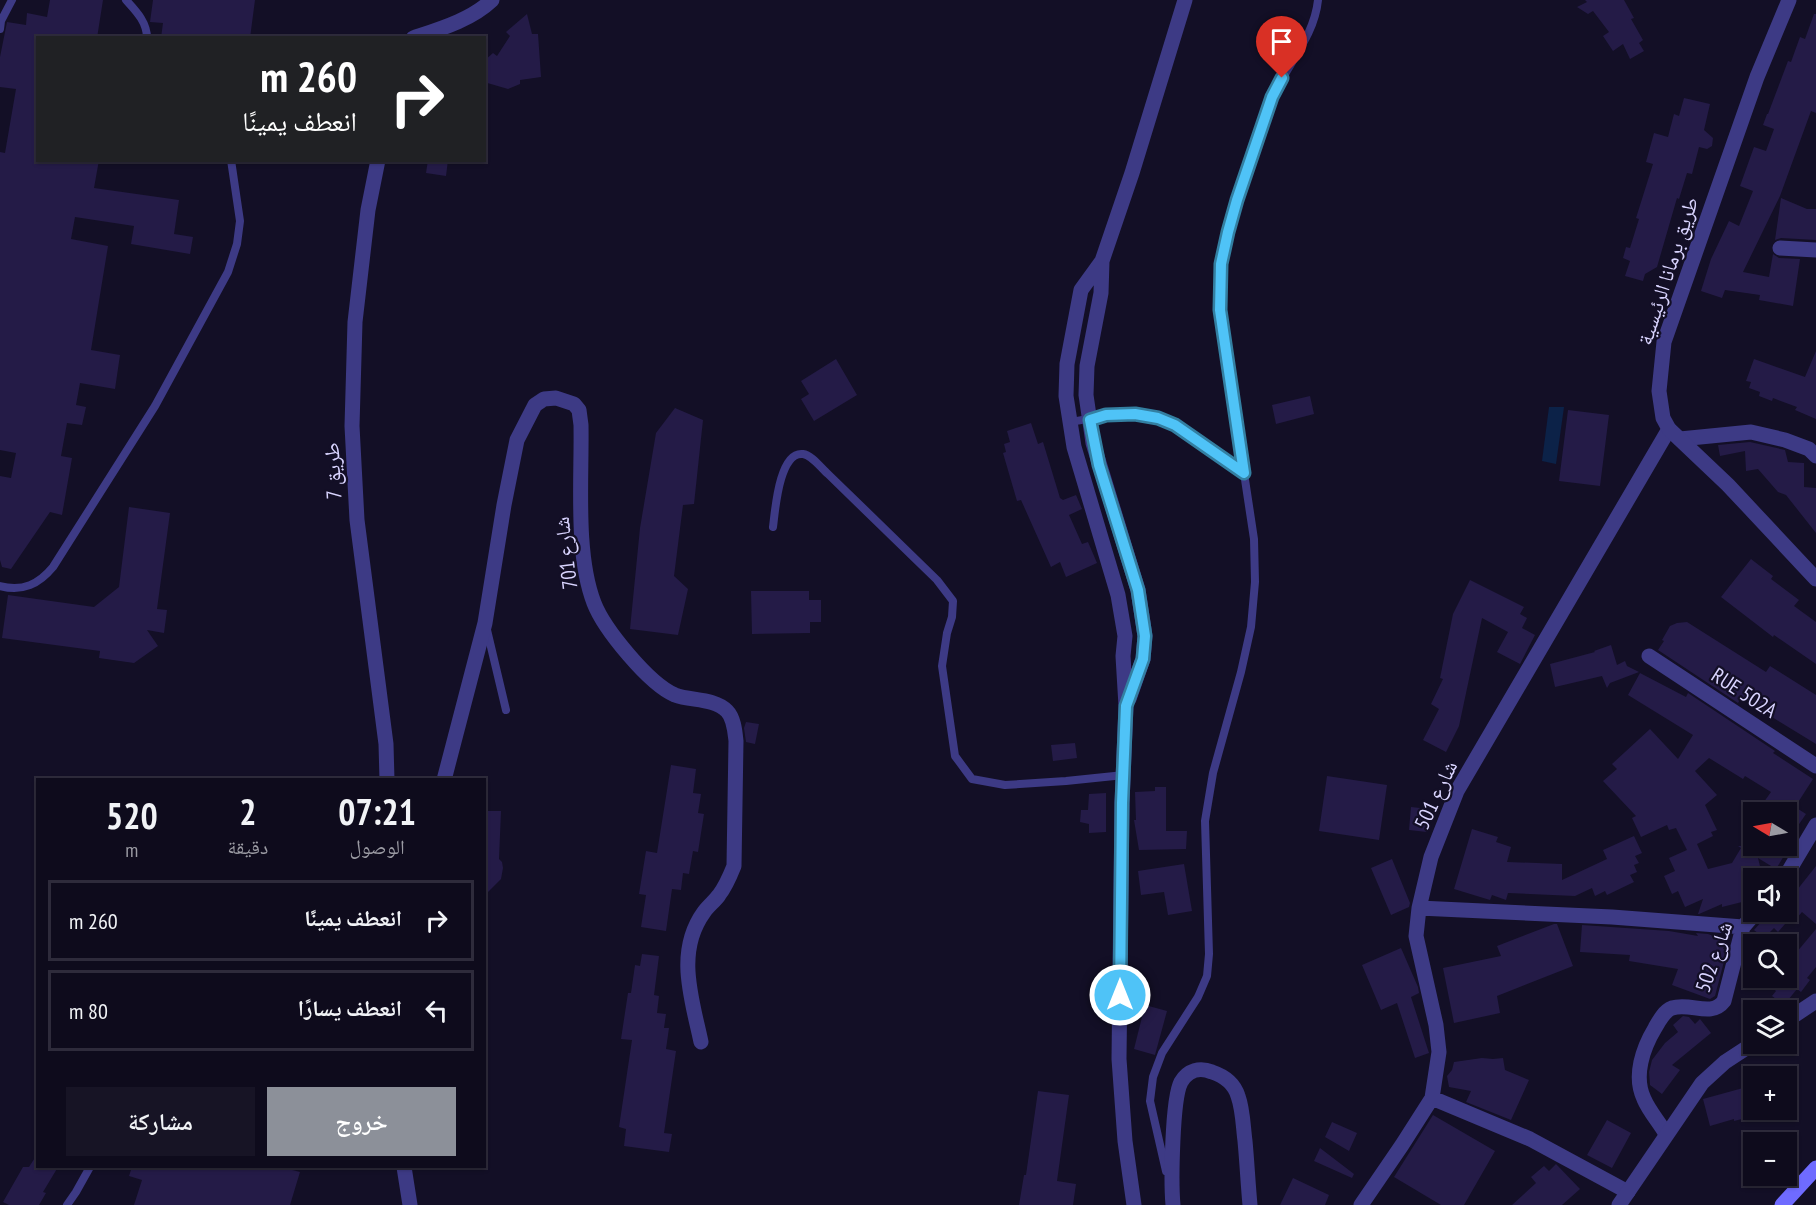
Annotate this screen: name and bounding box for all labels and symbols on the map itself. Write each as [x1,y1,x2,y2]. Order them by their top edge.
pin [1256,16,1307,78]
street label: طريق برمانا الرئيسية [1631,193,1704,348]
street label: طريق 7 [318,442,347,500]
street label: شارع 701 [548,515,583,591]
street label: RUE 502A [1706,661,1782,724]
street label: شارع 501 [1408,756,1463,833]
north arrow [1743,802,1797,856]
street label: شارع 502 [1689,918,1738,996]
position arrow [1088,963,1152,1027]

